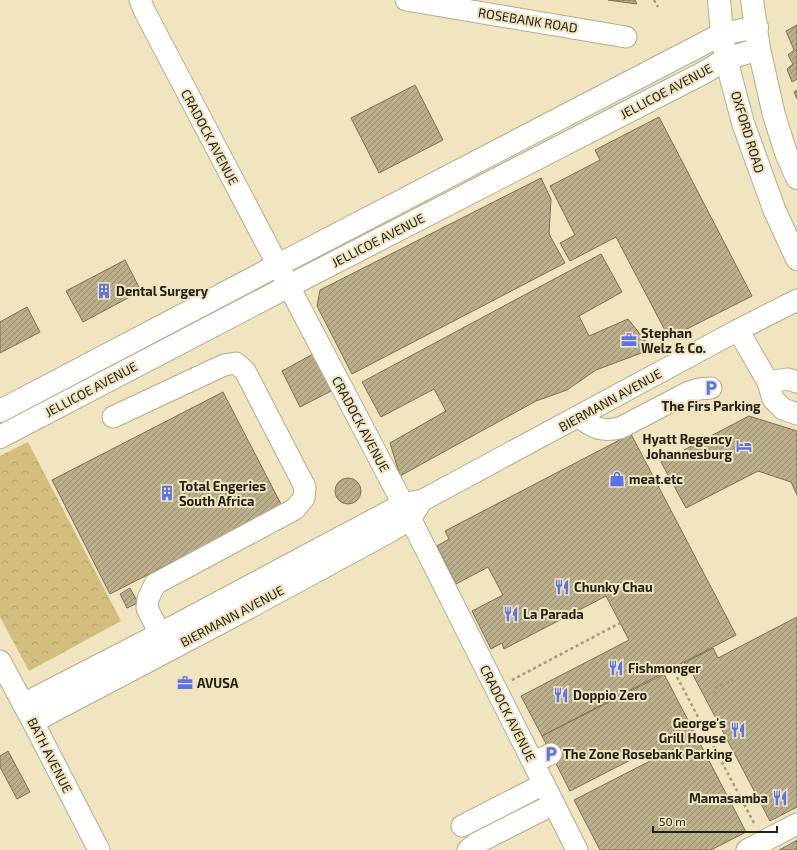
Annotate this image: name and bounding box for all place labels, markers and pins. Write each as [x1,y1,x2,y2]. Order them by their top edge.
building icon: Dental Surgery [95,282,113,300]
place label: Dental Surgery [116,283,209,299]
place label: Stephan Welz & Co. [641,325,706,356]
office icon: Stephan Welz & Co. [620,331,638,349]
parking icon: The Firs Parking [702,379,720,397]
place label: The Firs Parking [661,398,761,414]
place label: Hyatt Regency Johannesburg [643,431,733,462]
hotel icon: Hyatt Regency Johannesburg [735,437,753,455]
shop icon: meat.etc [608,470,626,488]
place label: meat.etc [629,471,683,487]
place label: Total Engeries South Africa [179,478,266,509]
building icon: Total Engeries South Africa [158,484,176,502]
restaurant icon: Chunky Chau [553,578,571,596]
place label: Chunky Chau [574,579,653,595]
restaurant icon: La Parada [502,605,520,623]
place label: La Parada [523,606,584,622]
restaurant icon: Fishmonger [607,659,625,677]
place label: Fishmonger [628,660,701,676]
office icon: AVUSA [176,674,194,692]
place label: AVUSA [197,675,239,691]
restaurant icon: Doppio Zero [552,686,570,704]
place label: Doppio Zero [573,687,648,703]
place label: George's Grill House [659,715,726,746]
restaurant icon: George's Grill House [729,721,747,739]
parking icon: The Zone Rosebank Parking [542,745,560,763]
place label: The Zone Rosebank Parking [563,746,733,762]
restaurant icon: Mamasamba [771,789,789,807]
place label: Mamasamba [689,790,768,806]

